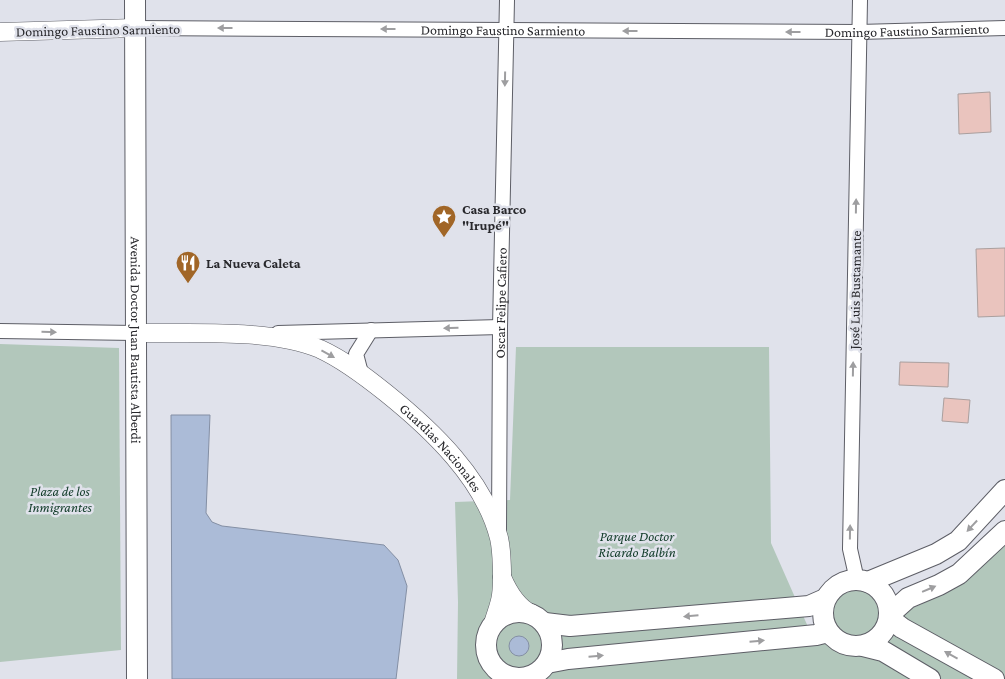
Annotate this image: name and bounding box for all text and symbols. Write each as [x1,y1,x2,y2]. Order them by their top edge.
street label: Domingo Faustino Sarmiento [825,20,990,40]
street label: Domingo Faustino Sarmiento [16,21,180,39]
street label: Domingo Faustino Sarmiento [421,22,585,38]
one-way arrow [217,24,233,32]
one-way arrow [380,25,396,33]
one-way arrow [622,27,638,35]
one-way arrow [784,28,800,36]
one-way arrow [501,71,509,87]
one-way arrow [852,197,860,213]
place label: Casa Barco "Irupé" [462,201,526,233]
place icon: Casa Barco "Irupé" [431,204,457,238]
street label: José Luis Bustamante [846,230,864,352]
street label: Avenida Doctor Juan Bautista Alberdi [128,236,144,444]
street label: Oscar Felipe Cafiero [492,247,510,359]
restaurant icon: La Nueva Caleta [175,250,201,284]
place label: La Nueva Caleta [206,255,301,271]
one-way arrow [443,324,459,332]
one-way arrow [41,328,57,336]
one-way arrow [321,350,336,358]
one-way arrow [849,361,857,377]
street label: Guardias Nacionales [397,400,485,495]
park label: Plaza de los Inmigrantes [28,483,92,515]
one-way arrow [966,520,978,532]
one-way arrow [847,524,855,540]
park label: Parque Doctor Ricardo Balbín [598,528,676,560]
one-way arrow [922,585,936,593]
one-way arrow [682,612,698,620]
one-way arrow [750,637,766,645]
one-way arrow [944,651,958,659]
one-way arrow [588,652,604,660]

